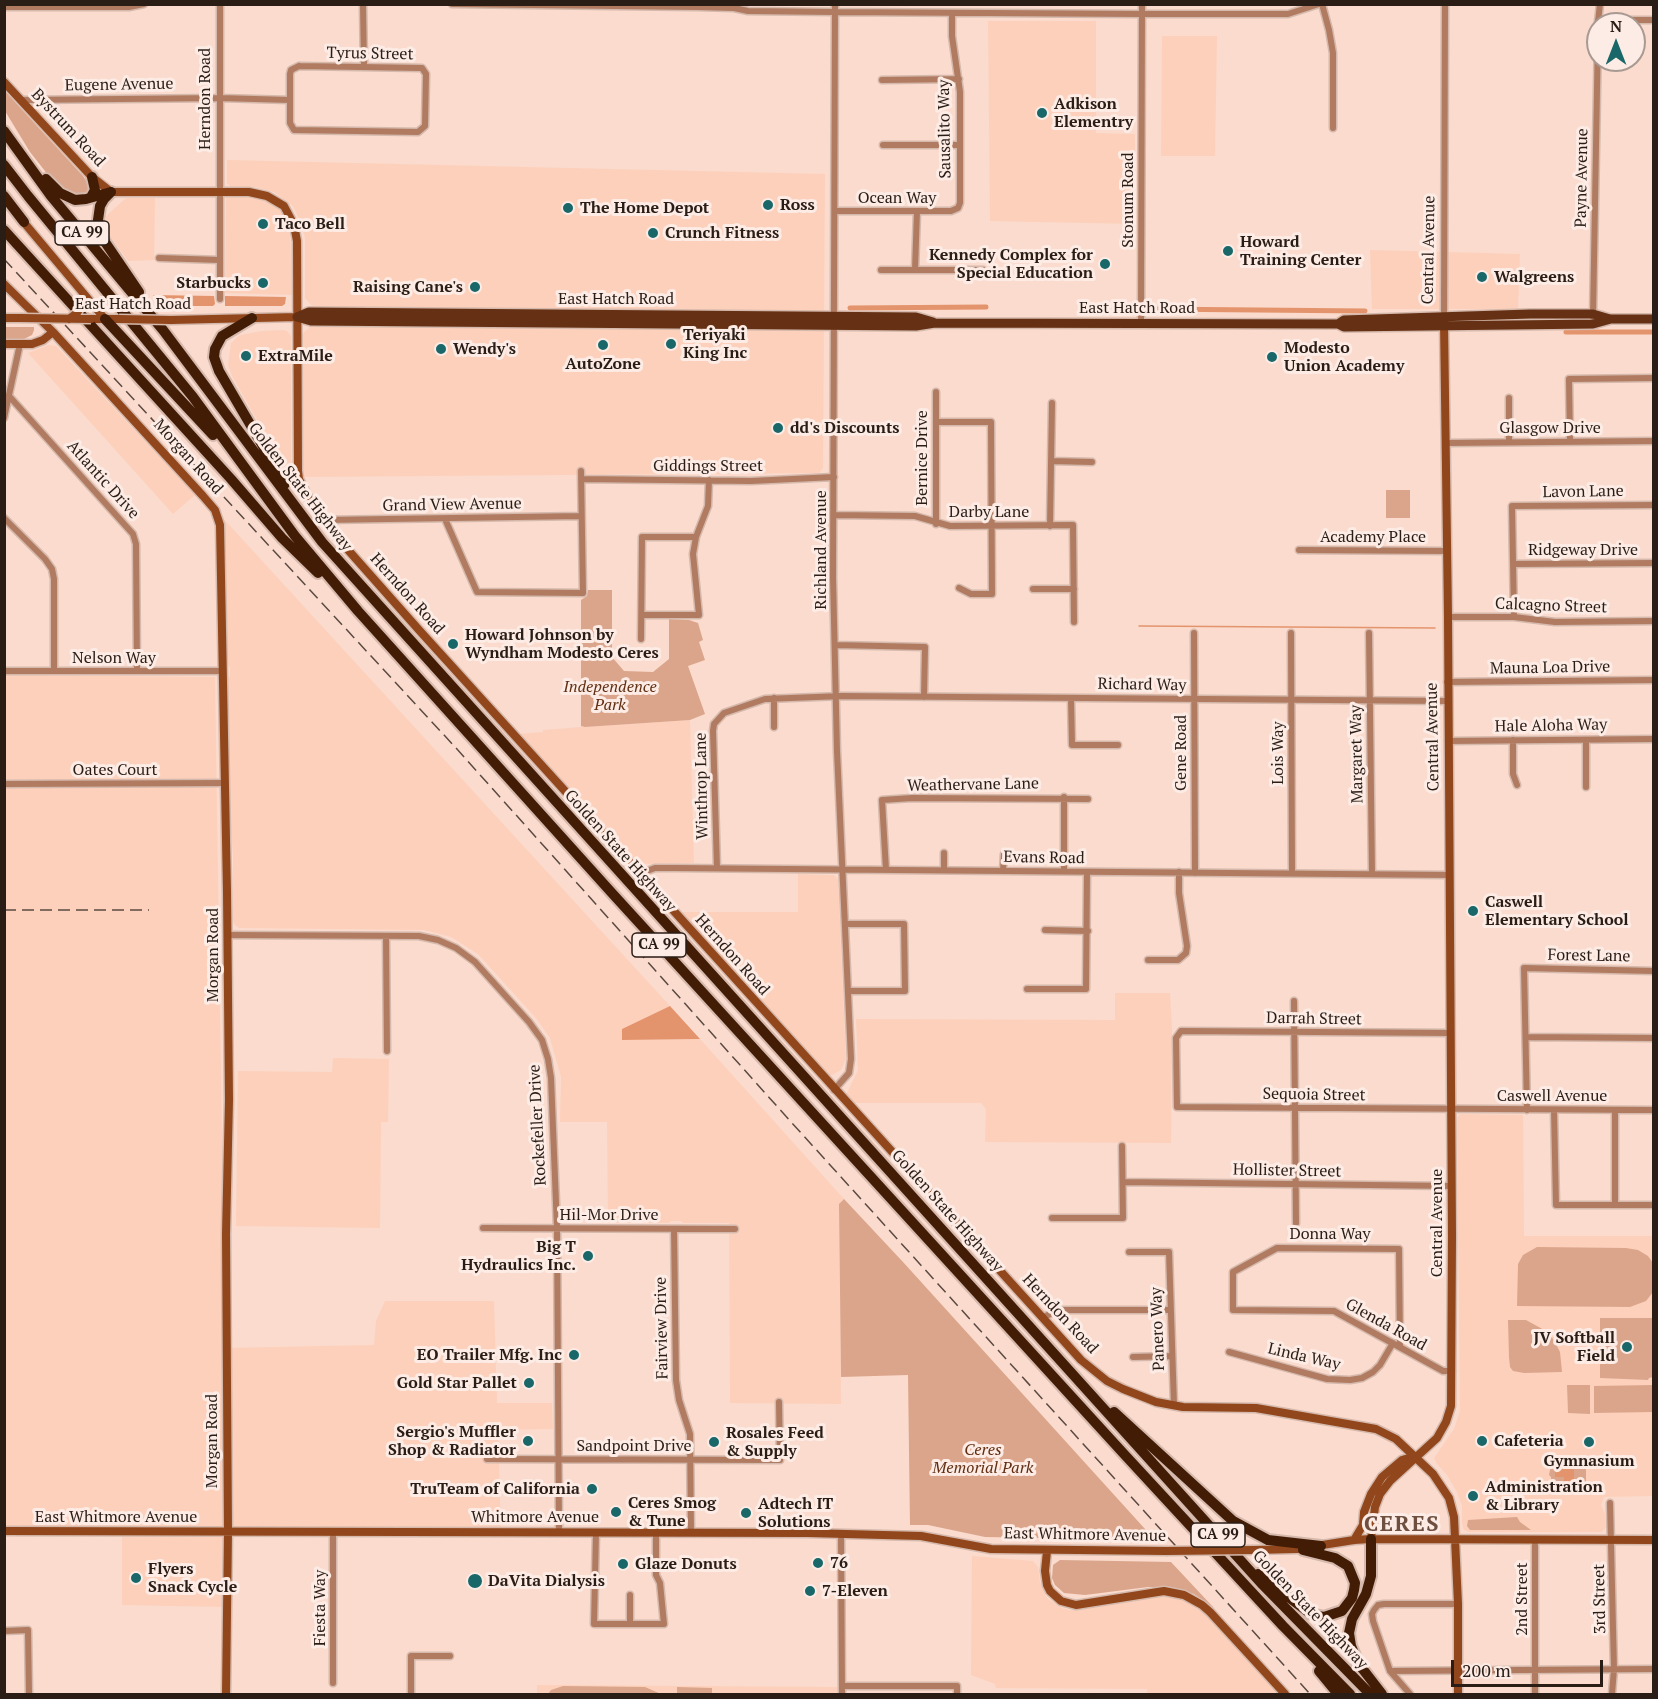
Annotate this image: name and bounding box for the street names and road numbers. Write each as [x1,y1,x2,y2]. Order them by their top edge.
street label: Tyrus Street [326,44,414,64]
street label: Herndon Road [195,48,215,150]
street label: Eugene Avenue [64,74,174,96]
street label: Sausalito Way [935,79,955,179]
street label: Bystrum Road [27,85,109,171]
street label: Payne Avenue [1572,128,1592,228]
street label: Stonum Road [1118,152,1138,248]
street label: Ocean Way [858,188,936,208]
street label: Central Avenue [1418,195,1440,305]
road number: CA 99 [55,221,109,245]
street label: East Hatch Road [558,289,674,309]
street label: East Hatch Road [75,294,191,314]
street label: East Hatch Road [1079,298,1195,318]
street label: Bernice Drive [912,410,932,506]
street label: Morgan Road [149,415,227,499]
street label: Glasgow Drive [1499,418,1601,438]
street label: Golden State Highway [244,419,356,555]
street label: Atlantic Drive [63,437,143,523]
street label: Giddings Street [653,456,763,476]
street label: Lavon Lane [1542,482,1624,502]
street label: Richland Avenue [811,490,831,610]
street label: Grand View Avenue [382,494,522,516]
street label: Darby Lane [949,502,1029,522]
street label: Academy Place [1320,527,1426,547]
street label: Ridgeway Drive [1528,540,1638,560]
street label: Herndon Road [366,550,448,638]
street label: Calcagno Street [1495,594,1607,618]
street label: Nelson Way [72,648,156,668]
street label: Mauna Loa Drive [1490,657,1610,679]
street label: Richard Way [1097,675,1187,695]
street label: Central Avenue [1422,682,1444,792]
street label: Margaret Way [1347,705,1367,803]
street label: Gene Road [1171,715,1191,791]
street label: Hale Aloha Way [1495,715,1607,737]
street label: Lois Way [1268,721,1288,785]
street label: Winthrop Lane [691,732,713,840]
street label: Oates Court [73,760,157,780]
street label: Weathervane Lane [907,774,1039,796]
street label: Golden State Highway [560,786,680,916]
street label: Evans Road [1003,848,1085,868]
street label: Morgan Road [203,908,223,1002]
street label: Herndon Road [691,911,773,999]
road number: CA 99 [632,933,686,957]
street label: Forest Lane [1547,946,1631,966]
street label: Darrah Street [1266,1009,1362,1029]
street label: Rockefeller Drive [525,1064,551,1186]
street label: Sequoia Street [1262,1085,1366,1105]
street label: Caswell Avenue [1497,1086,1607,1106]
street label: Golden State Highway [887,1146,1007,1276]
street label: Hollister Street [1233,1160,1341,1182]
street label: Central Avenue [1427,1169,1447,1277]
street label: Hil-Mor Drive [560,1205,658,1225]
street label: Donna Way [1289,1224,1371,1244]
street label: Herndon Road [1018,1270,1102,1358]
street label: Fairview Drive [652,1277,672,1379]
street label: Panero Way [1147,1287,1169,1371]
street label: Glenda Road [1342,1295,1430,1355]
street label: Linda Way [1266,1339,1342,1375]
street label: Morgan Road [202,1394,222,1488]
street label: Sandpoint Drive [576,1436,692,1456]
street label: East Whitmore Avenue [35,1507,197,1527]
street label: Whitmore Avenue [471,1507,599,1527]
road number: CA 99 [1191,1523,1245,1547]
street label: East Whitmore Avenue [1004,1524,1166,1546]
street label: Golden State Highway [1248,1547,1372,1673]
street label: 2nd Street [1512,1562,1532,1636]
street label: 3rd Street [1590,1564,1610,1634]
street label: Fiesta Way [310,1570,330,1646]

